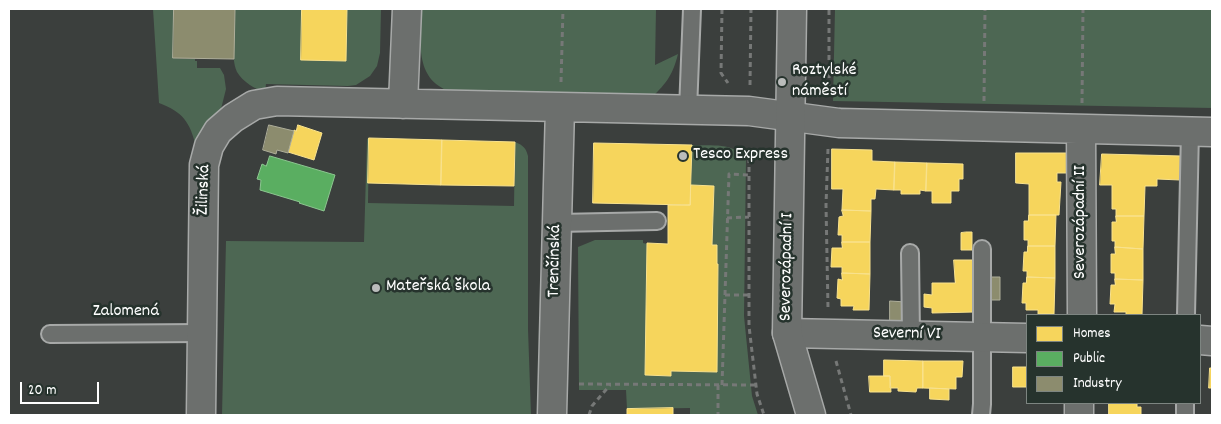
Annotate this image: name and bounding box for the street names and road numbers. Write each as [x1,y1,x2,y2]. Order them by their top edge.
street label: Žilinská [193,164,217,216]
street label: Severozápadní II [1071,165,1093,279]
street label: Severozápadní I [776,213,800,321]
street label: Trenčínská [545,224,567,298]
street label: Zalomená [93,302,159,324]
street label: Severní VI [873,324,941,346]

